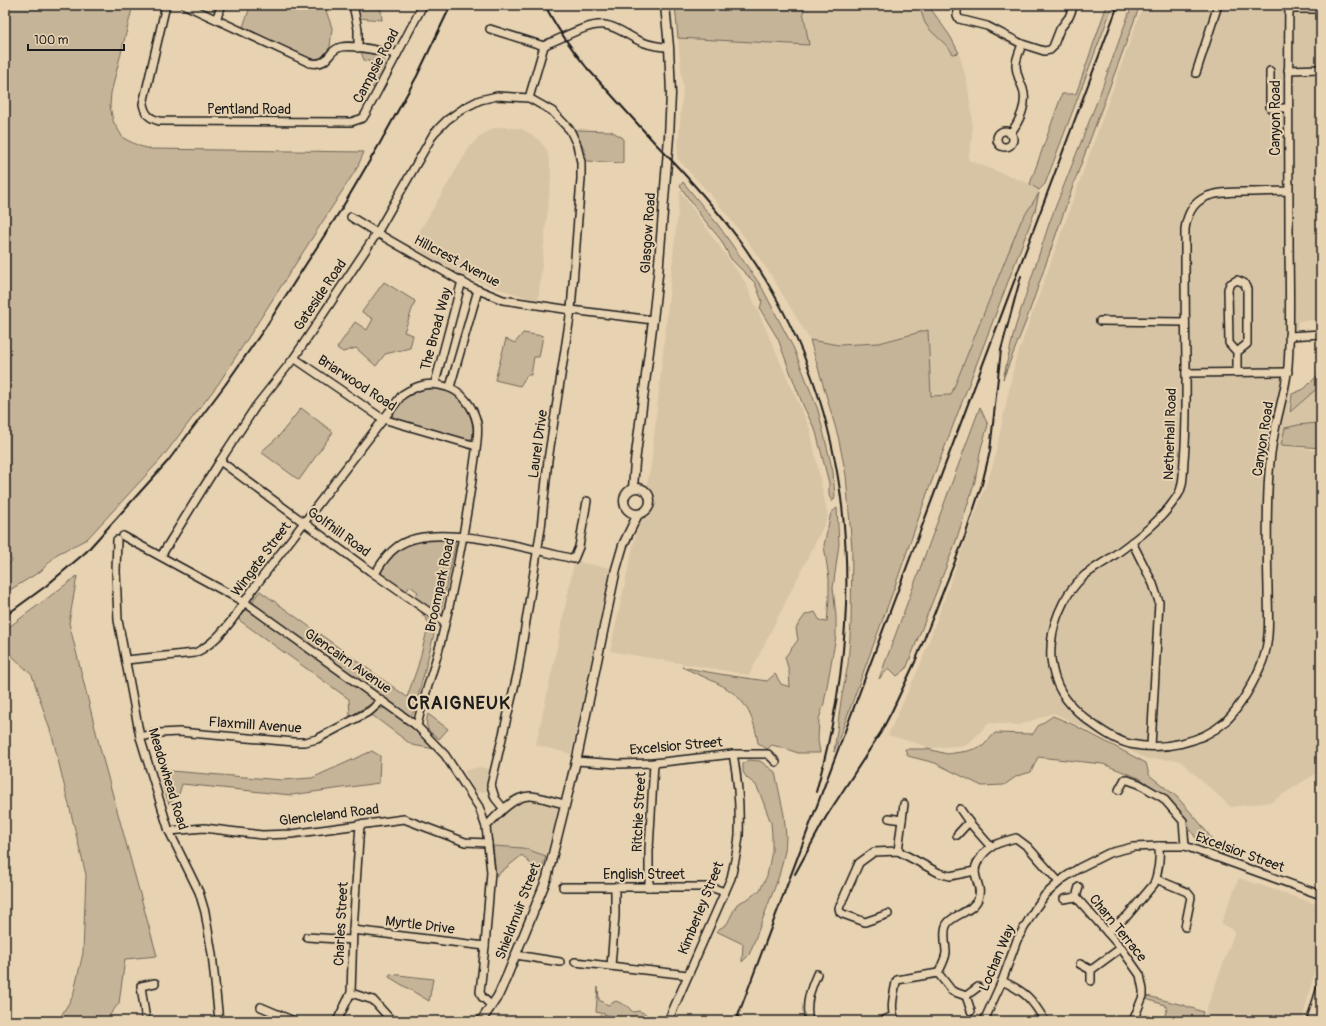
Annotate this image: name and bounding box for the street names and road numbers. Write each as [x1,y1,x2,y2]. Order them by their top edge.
street label: Campsie Road [349,26,403,106]
street label: Canyon Road [1267,80,1284,156]
street label: Pentland Road [207,101,291,118]
street label: Glasgow Road [637,192,659,274]
street label: Hillcrest Avenue [411,231,503,291]
street label: Gateside Road [290,256,350,334]
street label: The Broad Way [417,286,455,372]
street label: Briarwood Road [314,351,400,415]
street label: Netherhall Road [1160,387,1180,480]
street label: Canyon Road [1249,400,1277,478]
street label: Laurel Drive [525,409,551,479]
street label: Golfhill Road [304,503,374,561]
street label: Wingate Street [227,518,295,600]
street label: Broompark Road [422,536,458,634]
street label: Glencairn Avenue [301,625,395,697]
street label: Flaxmill Avenue [208,713,302,737]
street label: Meadowhead Road [144,726,192,832]
street label: Excelsior Street [629,733,724,759]
street label: Ritchie Street [628,771,650,853]
street label: Glencleland Road [278,800,380,830]
street label: Excelsior Street [1193,828,1287,876]
street label: Kimberley Street [675,859,728,957]
street label: Shieldmuir Street [492,860,544,962]
street label: English Street [603,866,685,883]
street label: Charles Street [330,881,352,966]
street label: Charn Terrace [1086,891,1150,965]
street label: Myrtle Drive [384,912,456,938]
street label: Lochan Way [975,922,1019,994]

